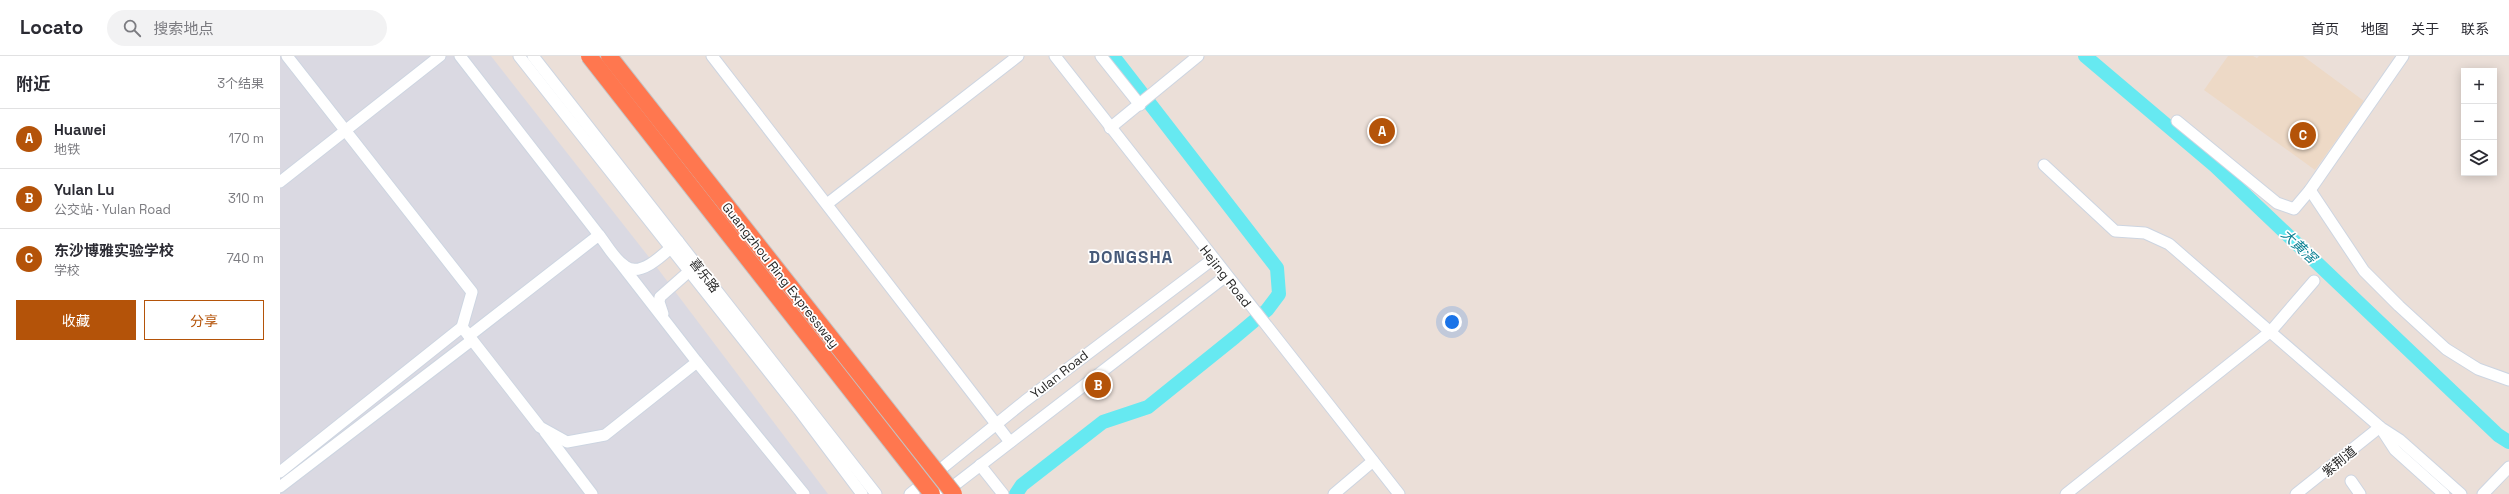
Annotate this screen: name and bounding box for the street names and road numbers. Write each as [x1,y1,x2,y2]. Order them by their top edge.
street label: Guangzhou Ring Expressway [718,199,843,352]
street label: Hejing Road [1196,242,1255,311]
street label: 喜乐路 [686,255,723,296]
street label: Yulan Road [1027,347,1092,402]
street label: 紫荆道 [2319,443,2360,480]

